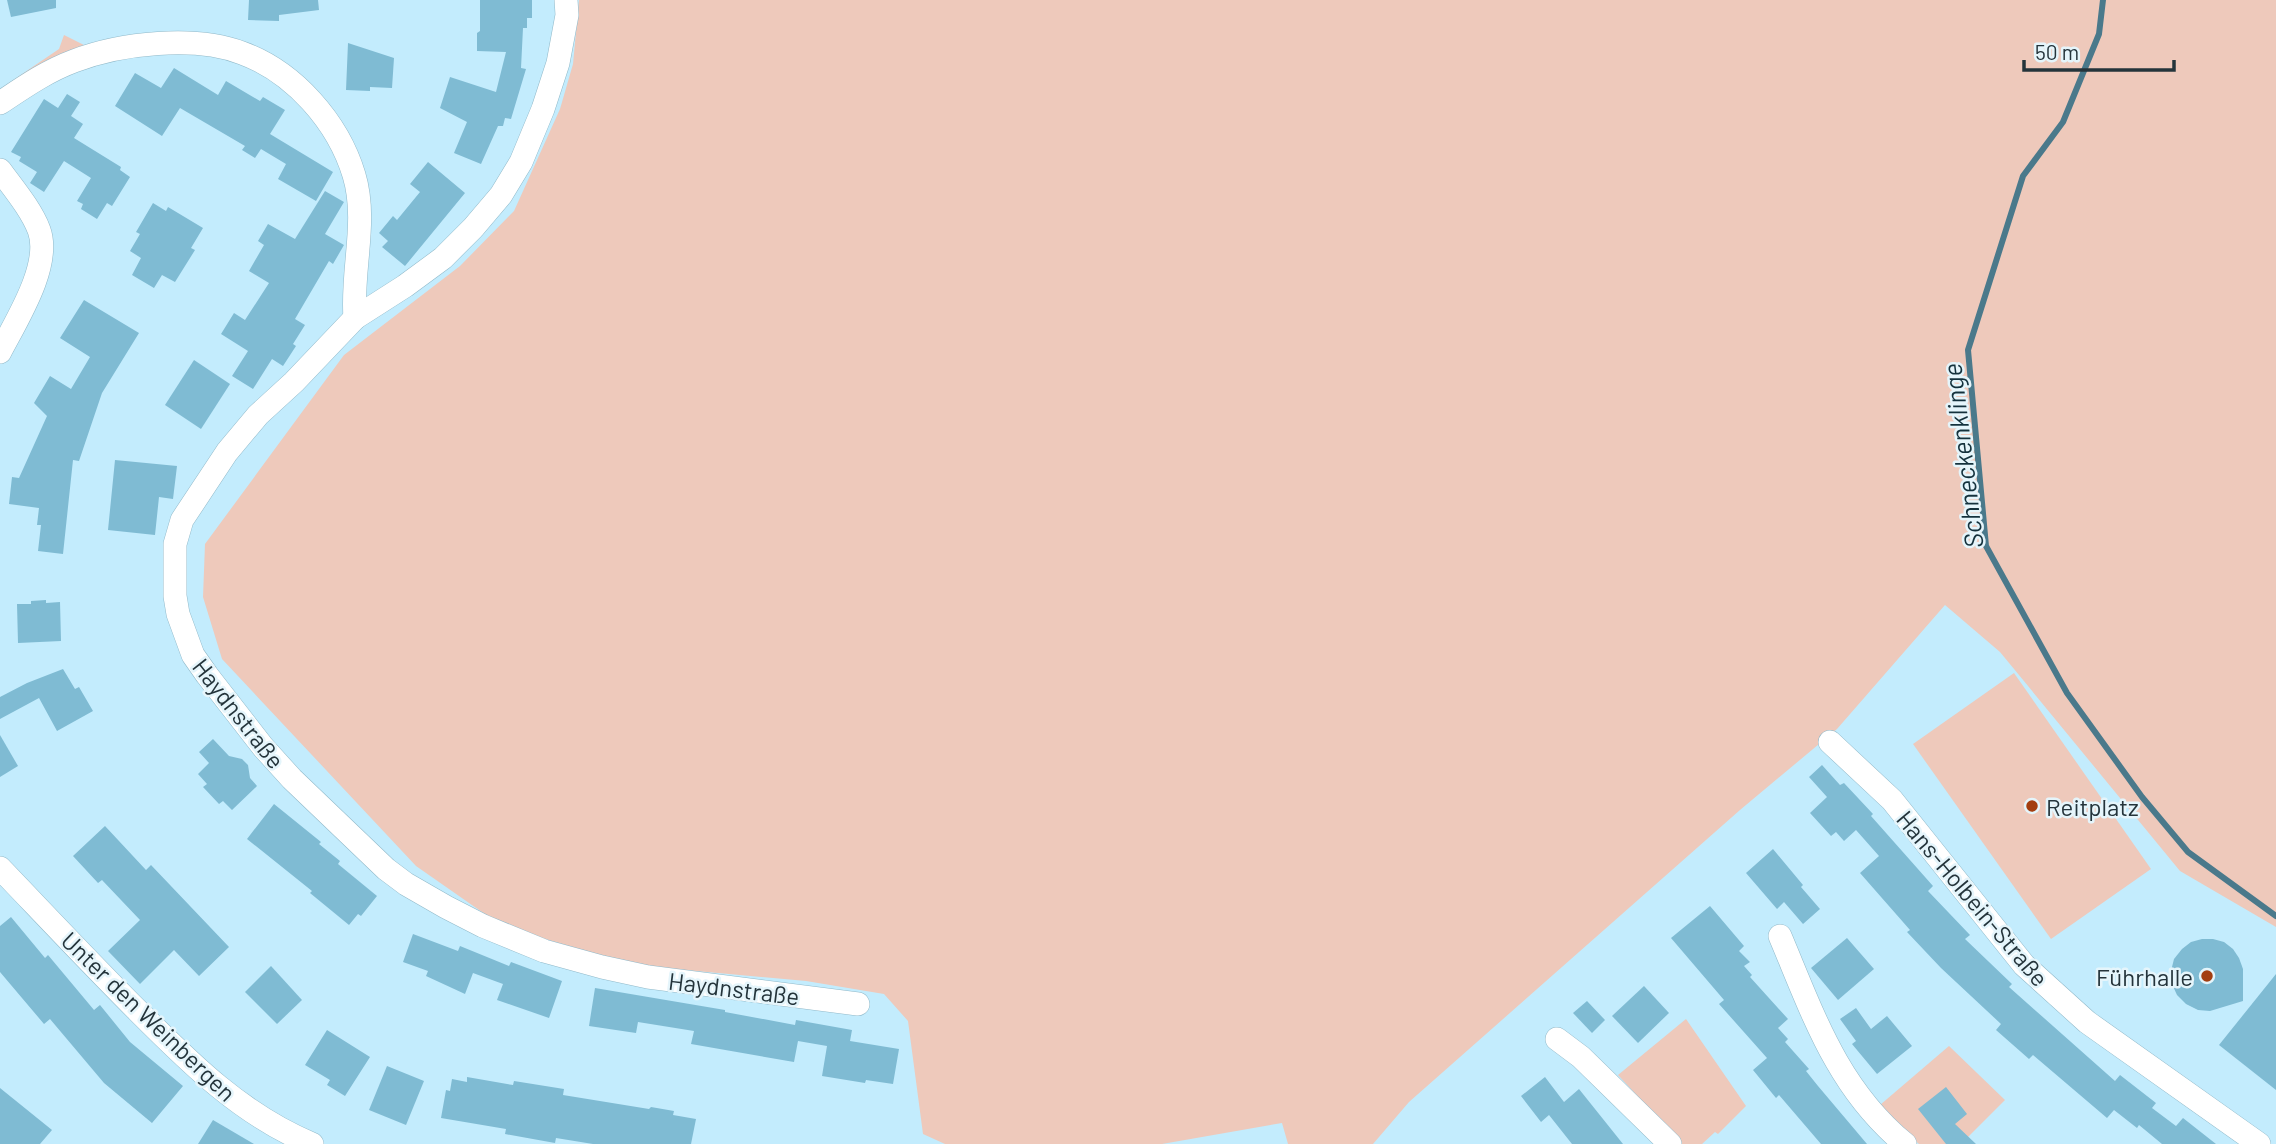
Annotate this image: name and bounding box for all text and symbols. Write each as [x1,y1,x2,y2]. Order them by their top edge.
scale bar [2024,28,2174,72]
text: 50 m [2035,39,2079,64]
water label: Schneckenklinge [1935,362,1989,550]
street label: Haydnstraße [187,652,291,774]
place label: Reitplatz [2046,792,2139,821]
marker: Reitplatz [2024,798,2040,814]
street label: Hans-Holbein-Straße [1891,804,2055,992]
street label: Unter den Weinbergen [56,925,242,1107]
place label: Führhalle [2096,962,2193,991]
street label: Haydnstraße [667,966,801,1010]
marker: Führhalle [2199,968,2215,984]

